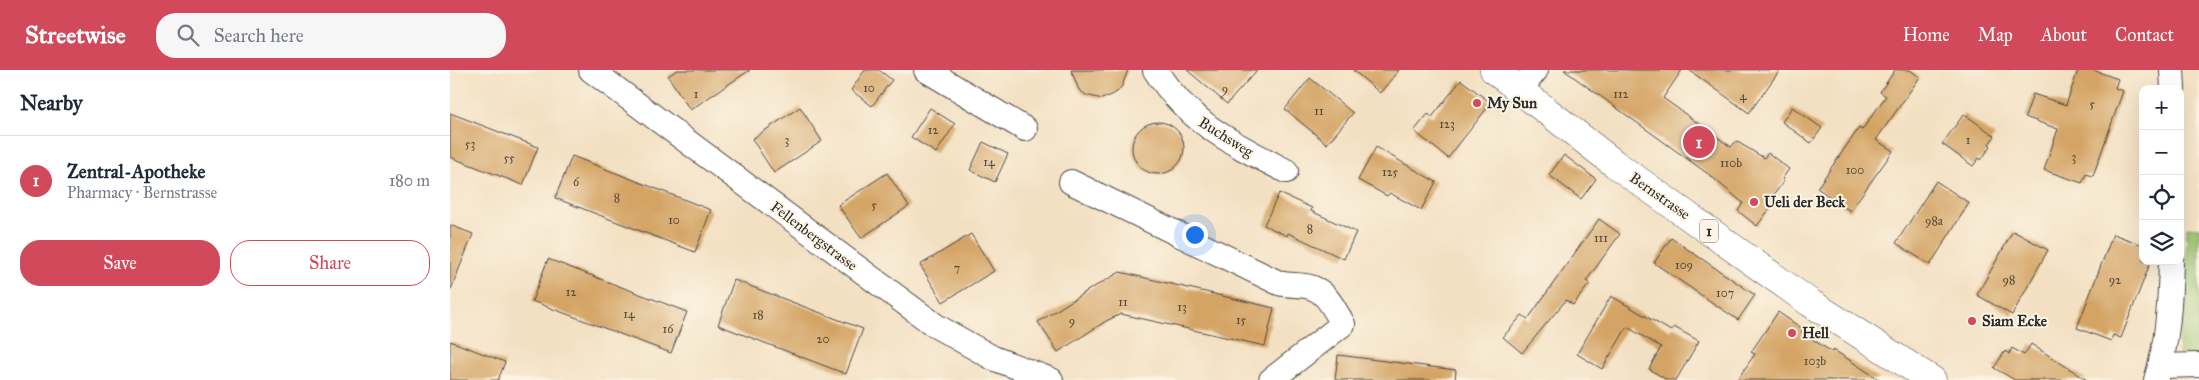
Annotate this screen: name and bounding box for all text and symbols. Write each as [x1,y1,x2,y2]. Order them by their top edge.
search box [156,13,506,58]
text: Streetwise [25,20,126,50]
icon: search [174,21,202,49]
text: Search here [214,24,304,47]
text: Home [1903,24,1950,46]
text: Map [1978,24,2013,46]
text: About [2041,24,2087,46]
text: Contact [2115,24,2174,46]
house number: 10 [863,81,875,95]
house number: 9 [1222,82,1228,96]
map controls [2139,85,2184,265]
button: + [2139,85,2184,130]
house number: 1 [694,87,699,101]
house number: 112 [1613,87,1629,101]
house number: 4 [1740,89,1747,103]
text: Nearby [20,90,83,116]
place label: My Sun [1487,94,1538,113]
marker: My Sun [1471,97,1483,109]
house number: 5 [2089,97,2095,111]
house number: 11 [1314,104,1324,118]
street label: Buchsweg [1195,113,1257,161]
house number: 123 [1439,117,1455,131]
house number: 12 [928,123,938,137]
pin: 1 [1683,123,1715,161]
button: − [2139,130,2184,175]
house number: 3 [785,133,790,147]
house number: 1 [1966,133,1971,147]
house number: 53 [465,137,475,151]
house number: 3 [2072,150,2077,164]
house number: 55 [503,151,515,165]
house number: 14 [983,155,995,169]
house number: 110b [1720,156,1742,170]
text: Zentral-Apotheke [67,160,205,183]
house number: 100 [1846,163,1864,177]
house number: 125 [1382,165,1398,179]
street label: Bernstrasse [1626,169,1694,223]
text: 1 [33,171,39,190]
text: 180 m [389,171,430,190]
house number: 6 [573,175,580,189]
button: locate [2139,175,2184,220]
text: Pharmacy · Bernstrasse [67,183,217,202]
house number: 8 [614,191,620,205]
place label: Ueli der Beck [1764,193,1846,211]
marker: Ueli der Beck [1748,196,1760,208]
street label: Fellenbergstrasse [767,197,861,275]
house number: 5 [871,198,877,212]
house number: 10 [668,213,680,227]
house number: 98a [1925,214,1944,228]
road number: 1 [1700,220,1718,242]
button: layers [2139,220,2184,265]
your location [1182,222,1208,248]
house number: 8 [1307,222,1313,236]
house number: 111 [1594,231,1608,245]
button: Save [20,240,220,286]
button: Share [230,240,430,286]
house number: 109 [1675,258,1693,272]
house number: 7 [954,261,960,275]
house number: 98 [2003,273,2015,287]
house number: 92 [2109,273,2121,287]
house number: 12 [566,285,576,299]
house number: 107 [1716,286,1734,300]
house number: 11 [1118,295,1128,309]
house number: 13 [1177,300,1187,314]
house number: 14 [623,307,635,321]
house number: 18 [752,308,764,322]
place label: Siam Ecke [1982,312,2048,330]
house number: 15 [1236,313,1247,327]
house number: 9 [1069,314,1075,328]
marker: Siam Ecke [1966,315,1978,327]
house number: 16 [663,322,674,336]
place label: Hell [1802,324,1830,342]
marker: Hell [1786,327,1798,339]
house number: 20 [817,332,829,346]
house number: 103b [1804,354,1826,368]

